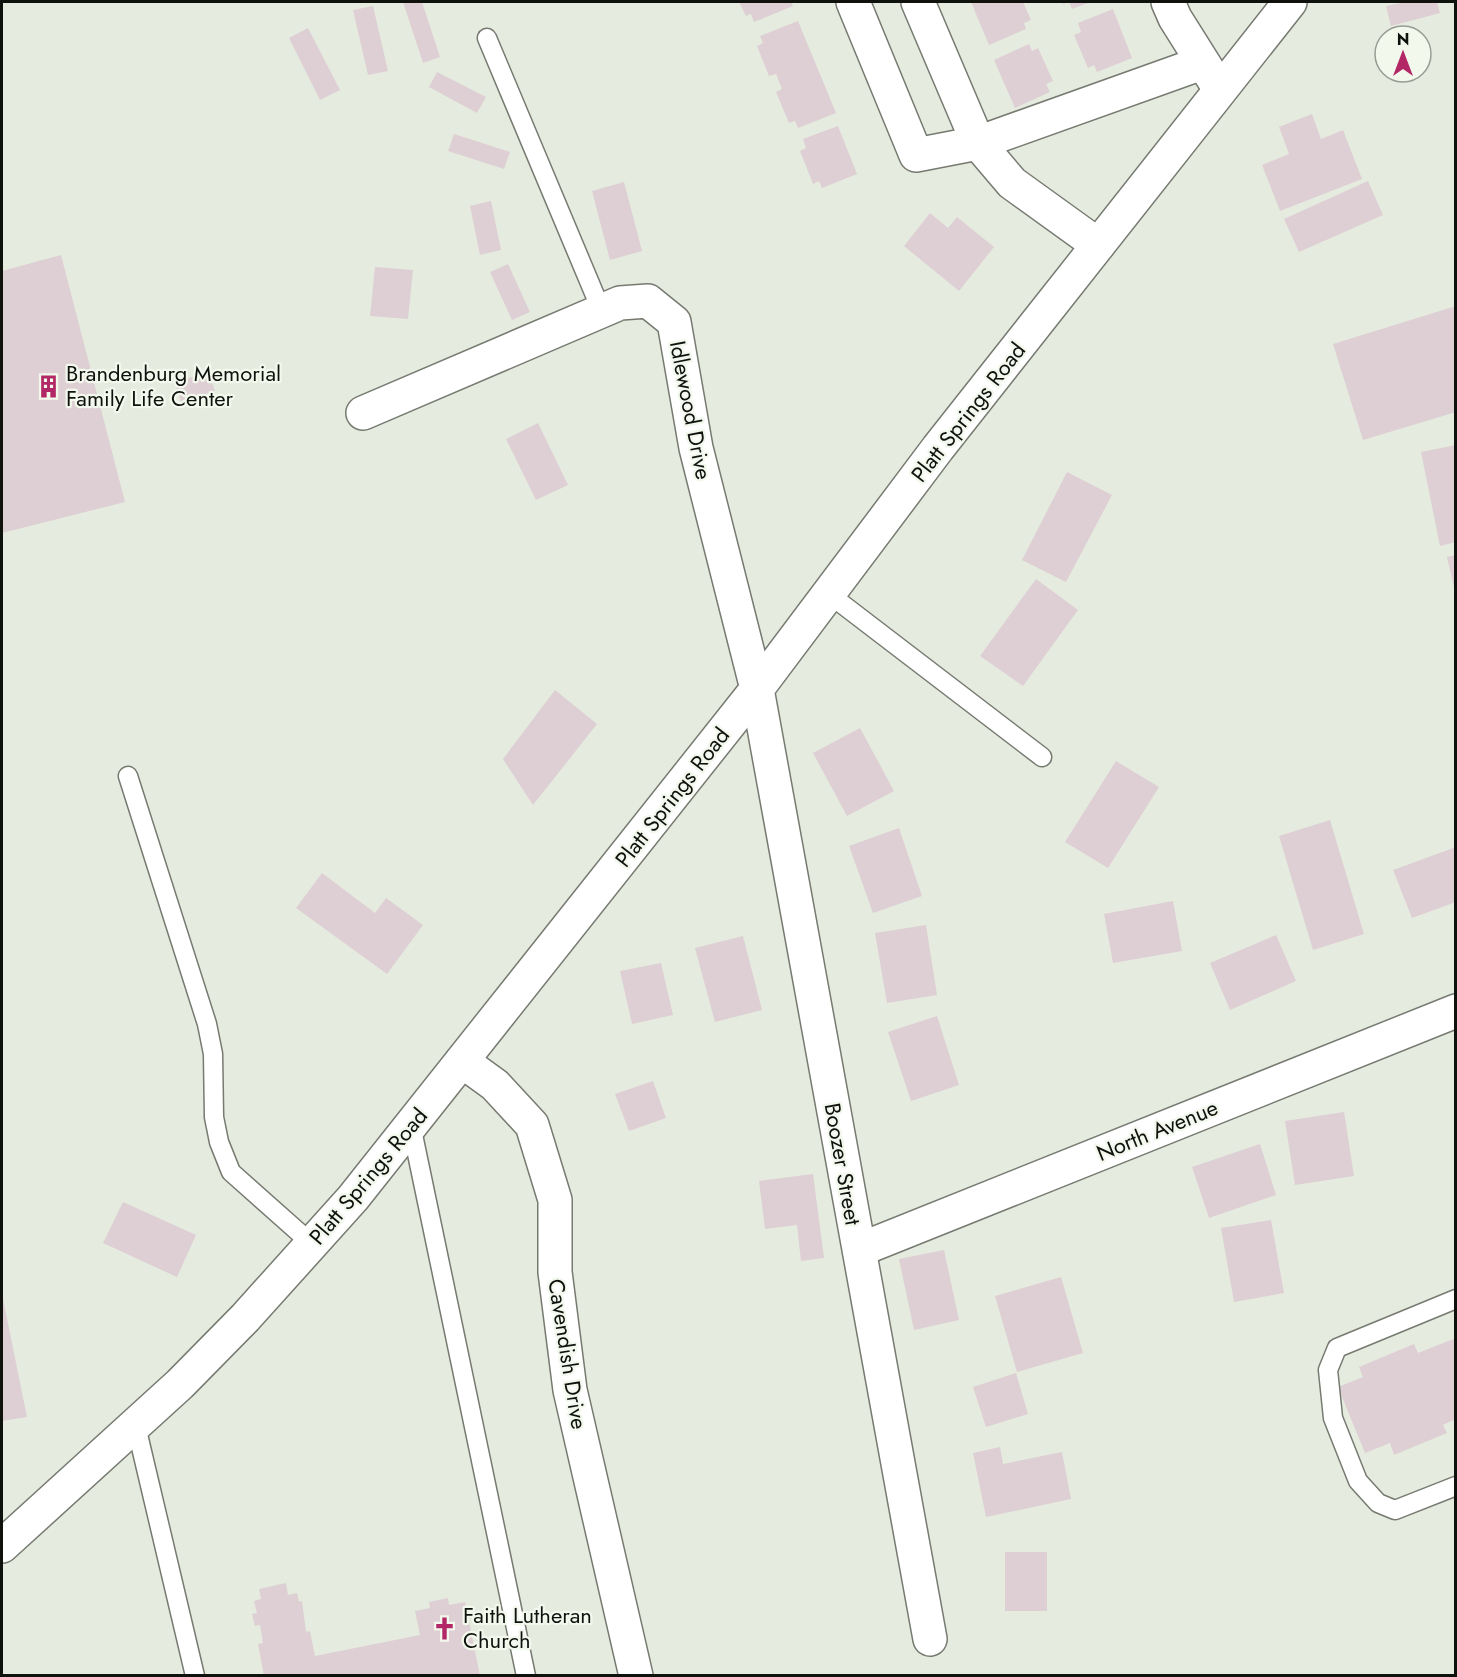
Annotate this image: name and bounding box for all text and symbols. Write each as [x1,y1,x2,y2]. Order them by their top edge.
north arrow [1373,24,1433,84]
text: N [1397,28,1409,51]
street label: Platt Springs Road [903,335,1033,489]
street label: Idlewood Drive [662,338,720,482]
place label: Brandenburg Memorial Family Life Center [66,357,281,414]
building icon: Brandenburg Memorial Family Life Center [35,373,61,399]
street label: Platt Springs Road [607,720,737,874]
street label: North Avenue [1091,1091,1223,1169]
street label: Boozer Street [816,1100,870,1228]
street label: Platt Springs Road [301,1101,435,1251]
street label: Cavendish Drive [540,1276,596,1432]
place label: Faith Lutheran Church [463,1599,592,1656]
church icon: Faith Lutheran Church [432,1615,458,1641]

